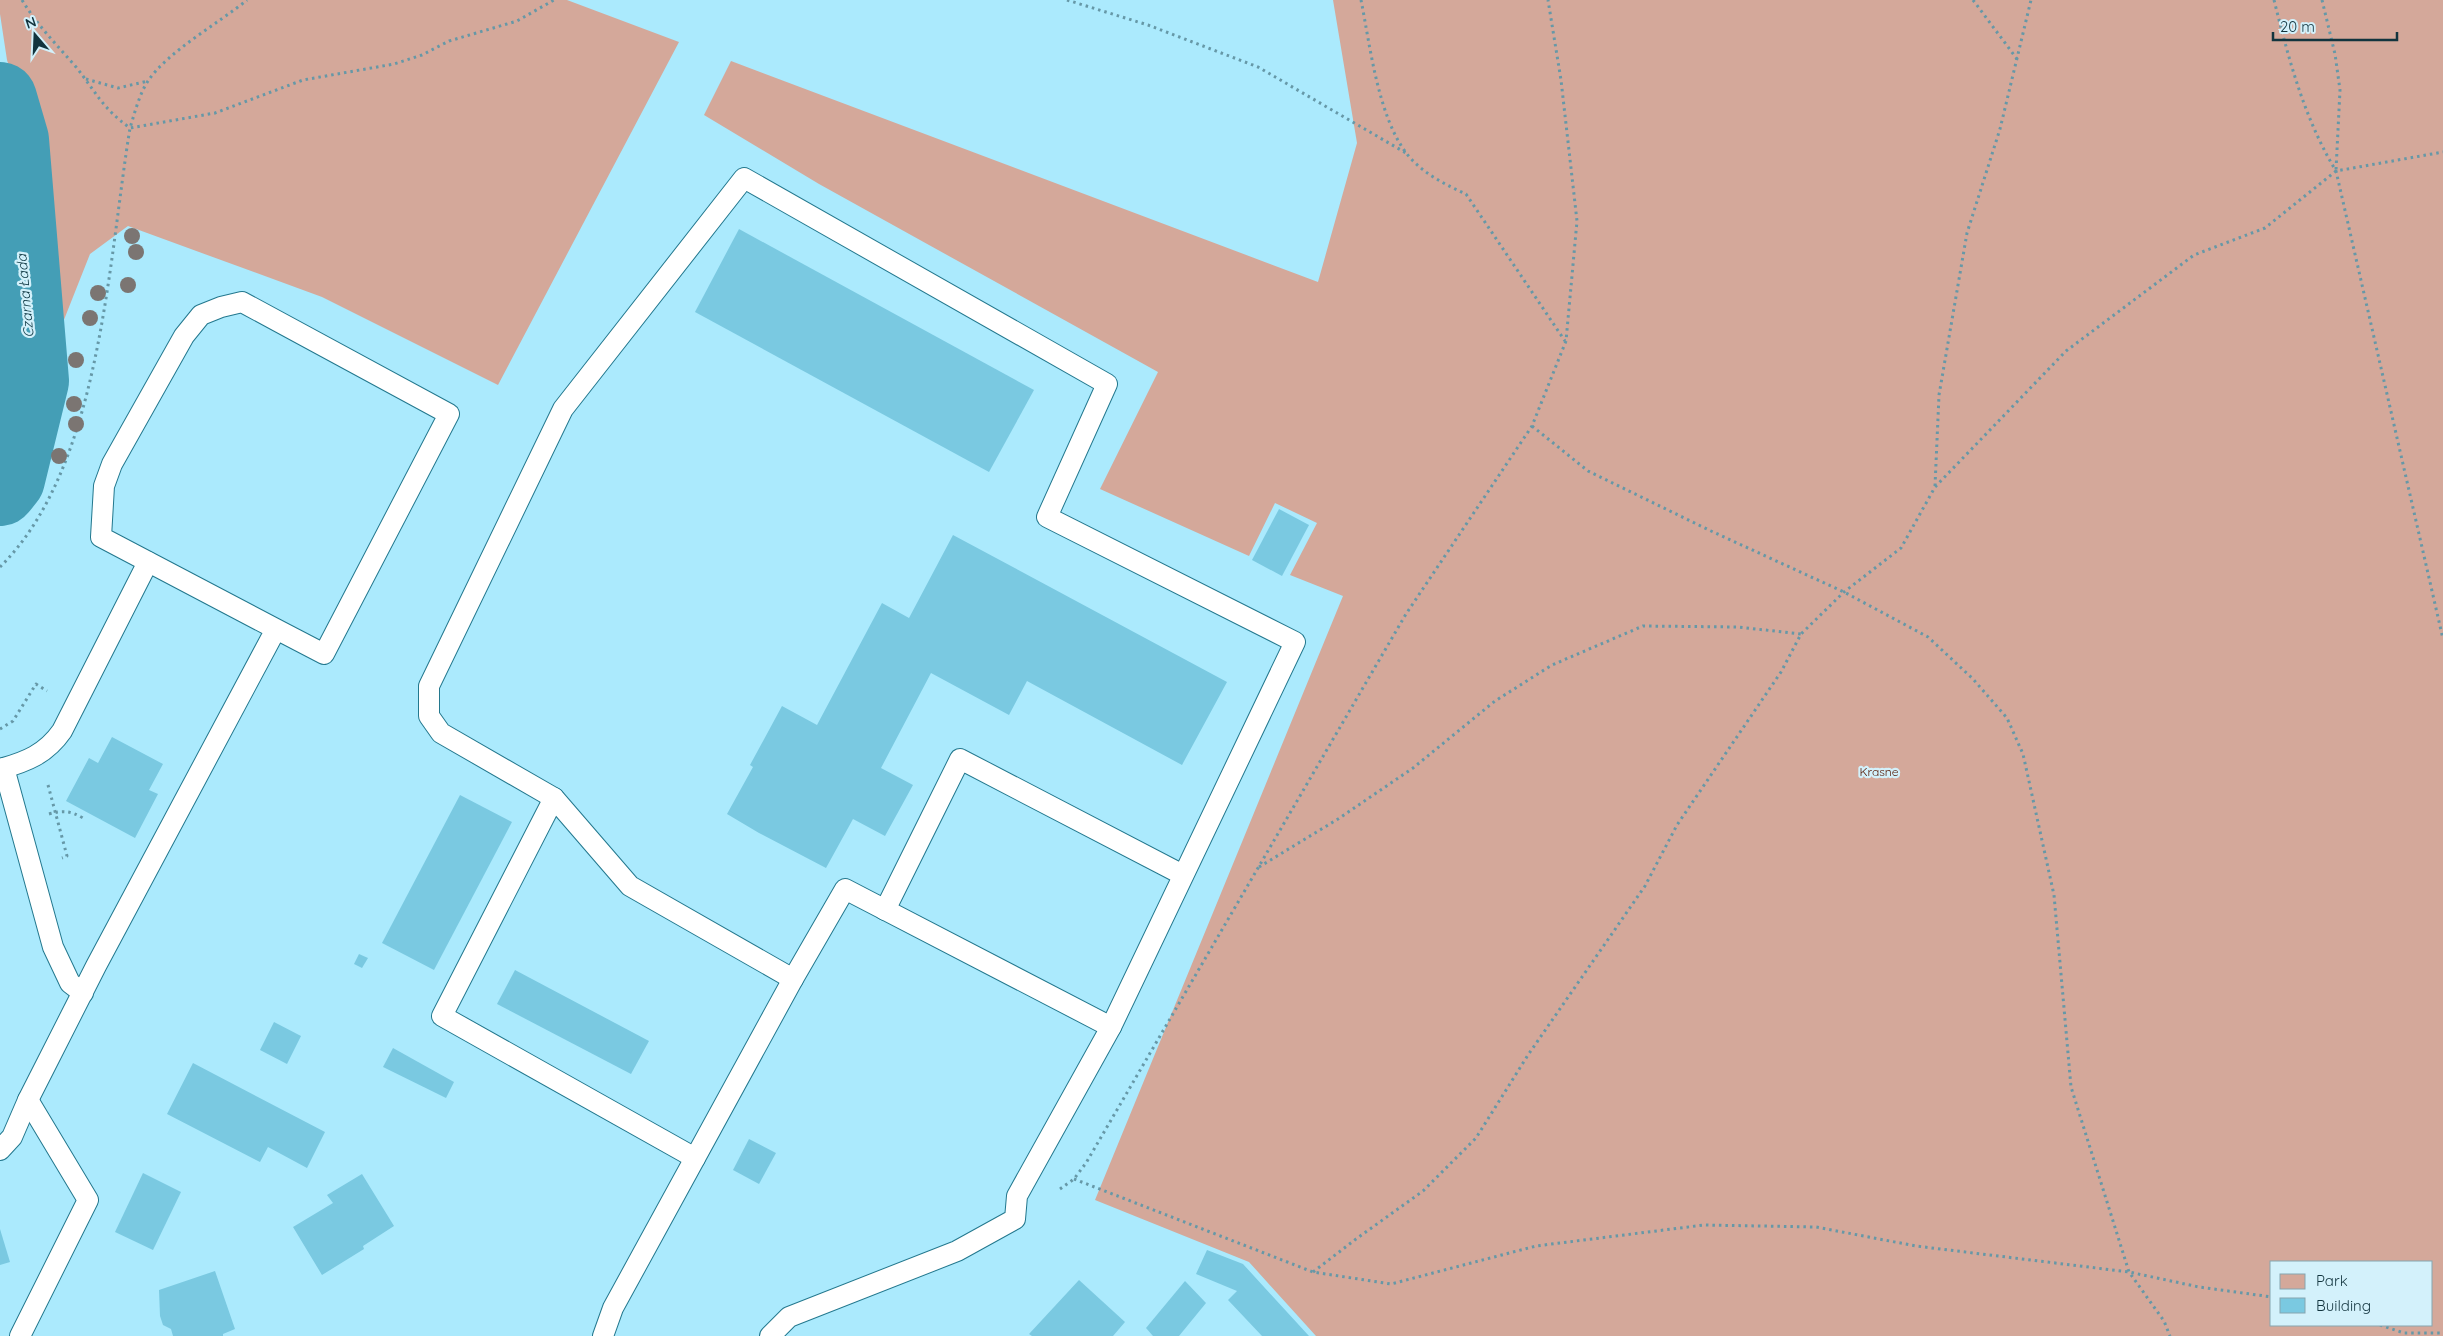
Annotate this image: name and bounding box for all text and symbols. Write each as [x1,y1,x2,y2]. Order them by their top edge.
north arrow [10,10,60,60]
scale bar [2273,10,2397,42]
text: N [23,13,39,33]
text: 20 m [2280,17,2315,36]
water label: Czarna Łada [12,252,38,338]
park label: Krasne [1859,764,1899,779]
legend [2270,1261,2433,1326]
text: Park [2316,1271,2348,1290]
text: Building [2316,1296,2371,1315]

